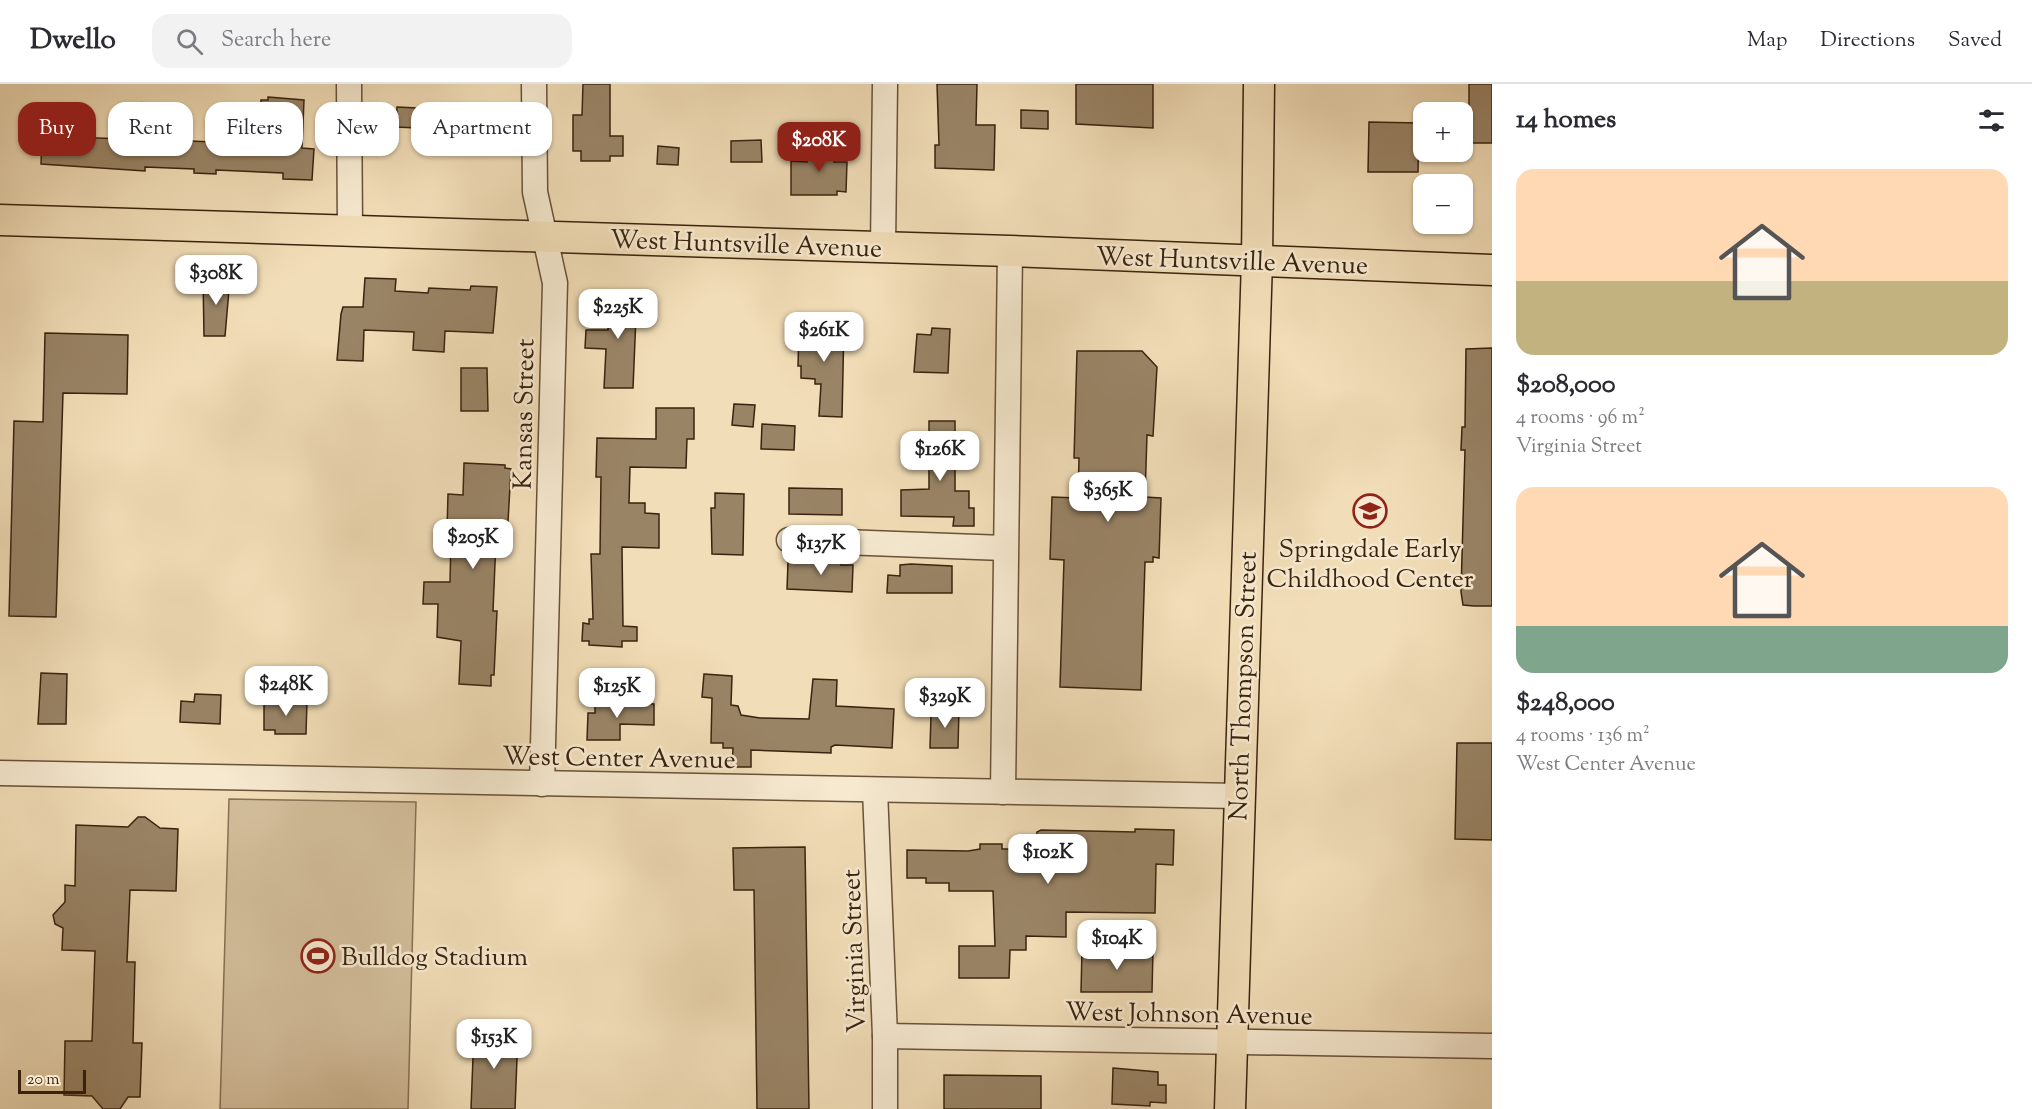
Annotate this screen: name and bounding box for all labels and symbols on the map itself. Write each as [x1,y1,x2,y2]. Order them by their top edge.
pin: $208K [777,122,861,173]
street label: West Huntsville Avenue [609,222,883,269]
street label: West Huntsville Avenue [1095,239,1369,286]
pin: $308K [174,255,258,306]
pin: $225K [576,289,660,340]
pin: $261K [782,312,866,363]
street label: Kansas Street [506,338,545,490]
pin: $126K [898,431,982,482]
pin: $365K [1066,472,1150,523]
school or university icon: Springdale Early Childhood Center [1352,493,1388,529]
pin: $205K [431,519,515,570]
pin: $137K [779,525,863,576]
place label: Springdale Early Childhood Center [1266,532,1474,599]
street label: North Thompson Street [1221,551,1268,822]
pin: $248K [244,666,328,717]
pin: $125K [575,668,659,719]
pin: $329K [903,678,987,729]
street label: West Center Avenue [502,739,736,780]
pin: $102K [1006,834,1090,885]
street label: Virginia Street [834,868,877,1033]
pin: $104K [1075,920,1159,971]
sports icon: Bulldog Stadium [300,938,336,974]
place label: Bulldog Stadium [341,940,528,977]
street label: West Johnson Avenue [1065,995,1313,1036]
pin: $153K [452,1019,536,1070]
scale bar [18,1067,86,1094]

